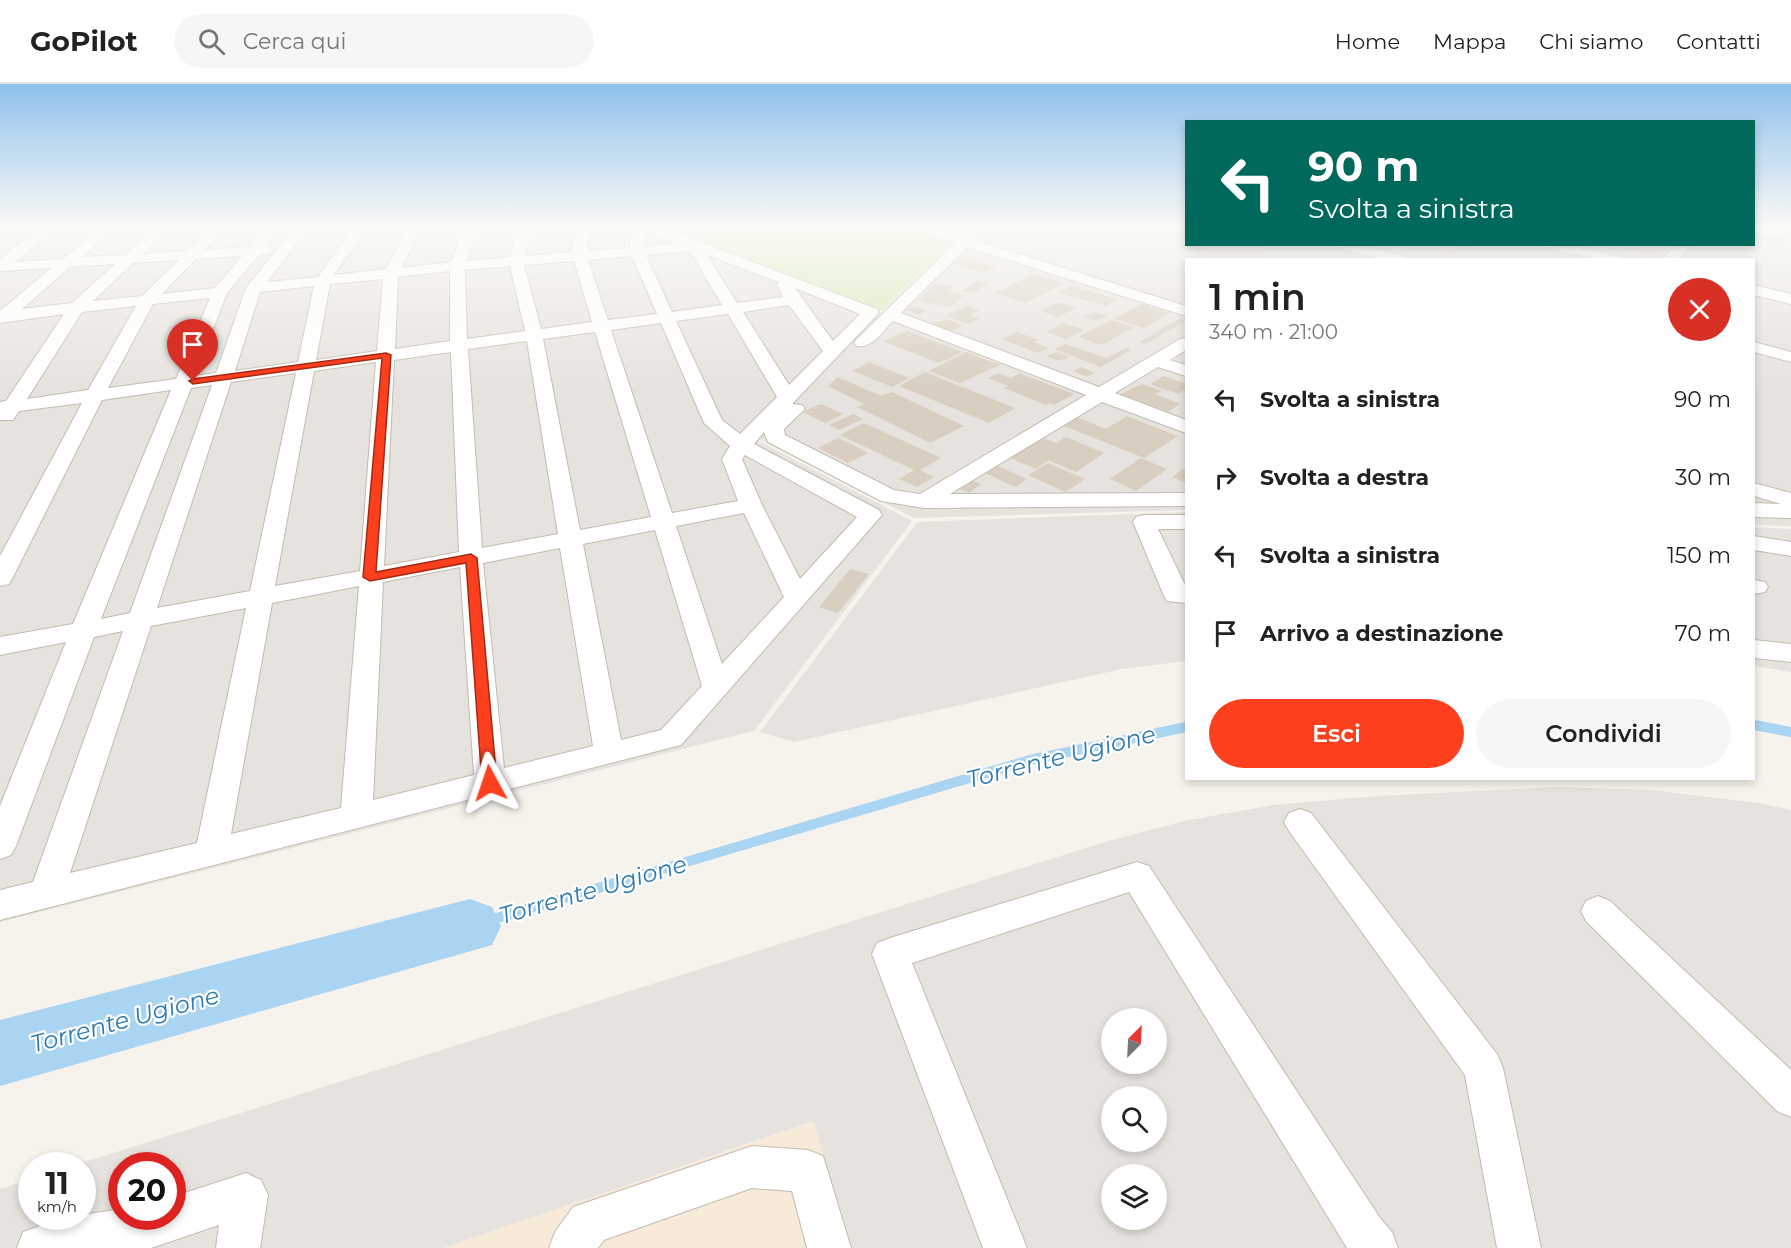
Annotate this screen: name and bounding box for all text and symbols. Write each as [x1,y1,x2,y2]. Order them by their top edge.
search box [174,14,594,68]
text: GoPilot [30,24,138,58]
icon: search [195,25,228,58]
text: Cerca qui [243,28,347,55]
text: Home [1335,29,1400,54]
text: Mappa [1433,29,1506,54]
text: Chi siamo [1539,29,1643,54]
text: Contatti [1676,29,1761,54]
text: 90 m [1308,140,1419,192]
icon: left [1209,144,1287,222]
text: Svolta a sinistra [1308,192,1515,225]
text: 1 min [1209,275,1306,319]
button: close [1668,278,1731,341]
pin [167,319,218,381]
text: 340 m · 21:00 [1209,320,1338,344]
icon: arrive [176,328,209,361]
icon: left [1209,383,1242,416]
text: Svolta a sinistra [1260,386,1440,413]
text: 90 m [1674,386,1731,413]
icon: right [1209,461,1242,494]
text: Svolta a destra [1260,464,1429,491]
text: 30 m [1675,464,1731,491]
icon: left [1209,539,1242,572]
text: Svolta a sinistra [1260,542,1440,569]
text: 150 m [1667,542,1731,569]
icon: arrive [1209,617,1242,650]
text: Arrivo a destinazione [1260,620,1503,647]
text: 70 m [1675,620,1731,647]
button: Esci [1209,699,1464,768]
button: Condividi [1476,699,1731,768]
water label: Torrente Ugione [963,719,1159,794]
position arrow [458,751,522,815]
water label: Torrente Ugione [496,849,690,930]
water label: Torrente Ugione [27,980,222,1059]
north arrow [1101,1008,1167,1074]
map controls [1101,1008,1167,1230]
button: search [1101,1086,1167,1152]
speed limit sign: 20 [108,1152,186,1230]
button: layers [1101,1164,1167,1230]
text: 11 [45,1165,69,1202]
text: km/h [37,1197,77,1216]

